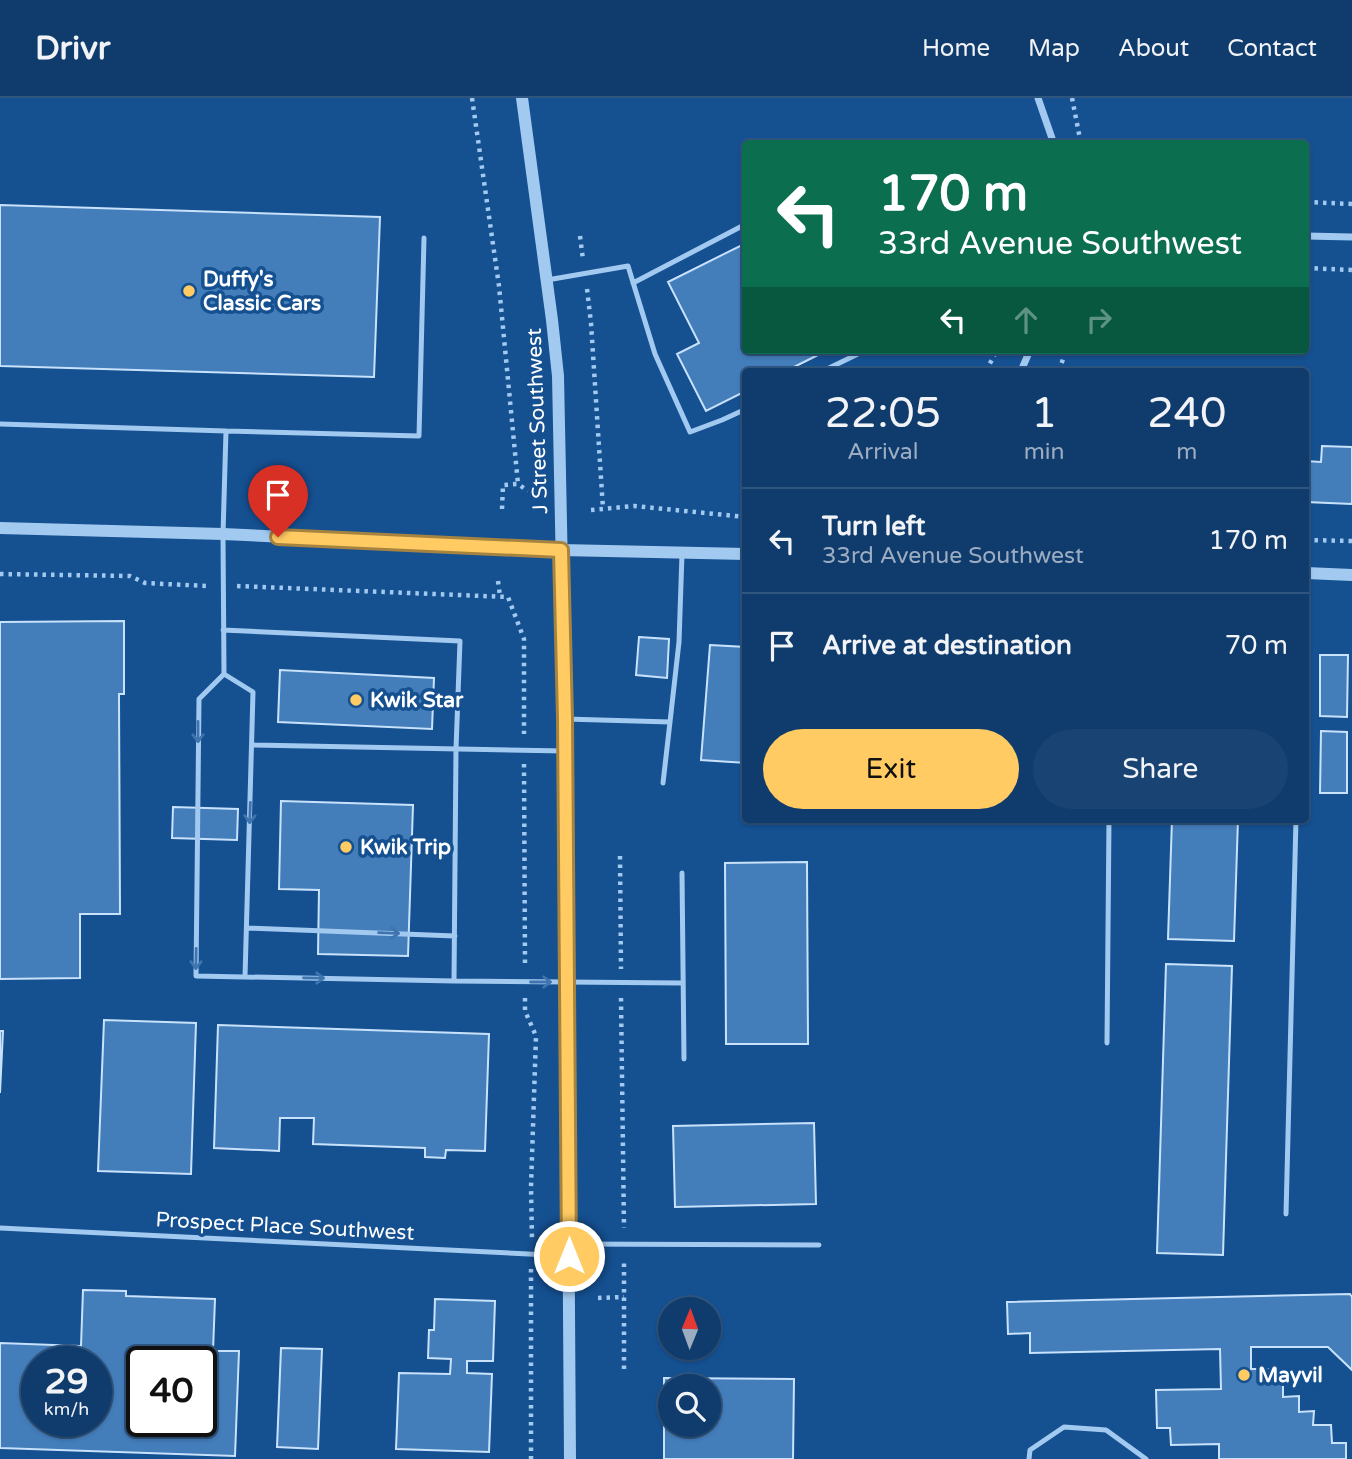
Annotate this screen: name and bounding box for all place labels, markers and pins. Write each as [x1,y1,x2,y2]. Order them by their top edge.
place label: Duffy's Classic Cars [203,267,321,316]
marker: Duffy's Classic Cars [181,283,197,299]
pin [248,465,308,537]
place label: Kwik Star [370,688,464,713]
marker: Kwik Star [348,692,364,708]
place label: Kwik Trip [360,835,451,860]
marker: Kwik Trip [338,839,354,855]
place label: Mayvil [1258,1363,1323,1388]
marker: Mayvil [1236,1367,1252,1383]

